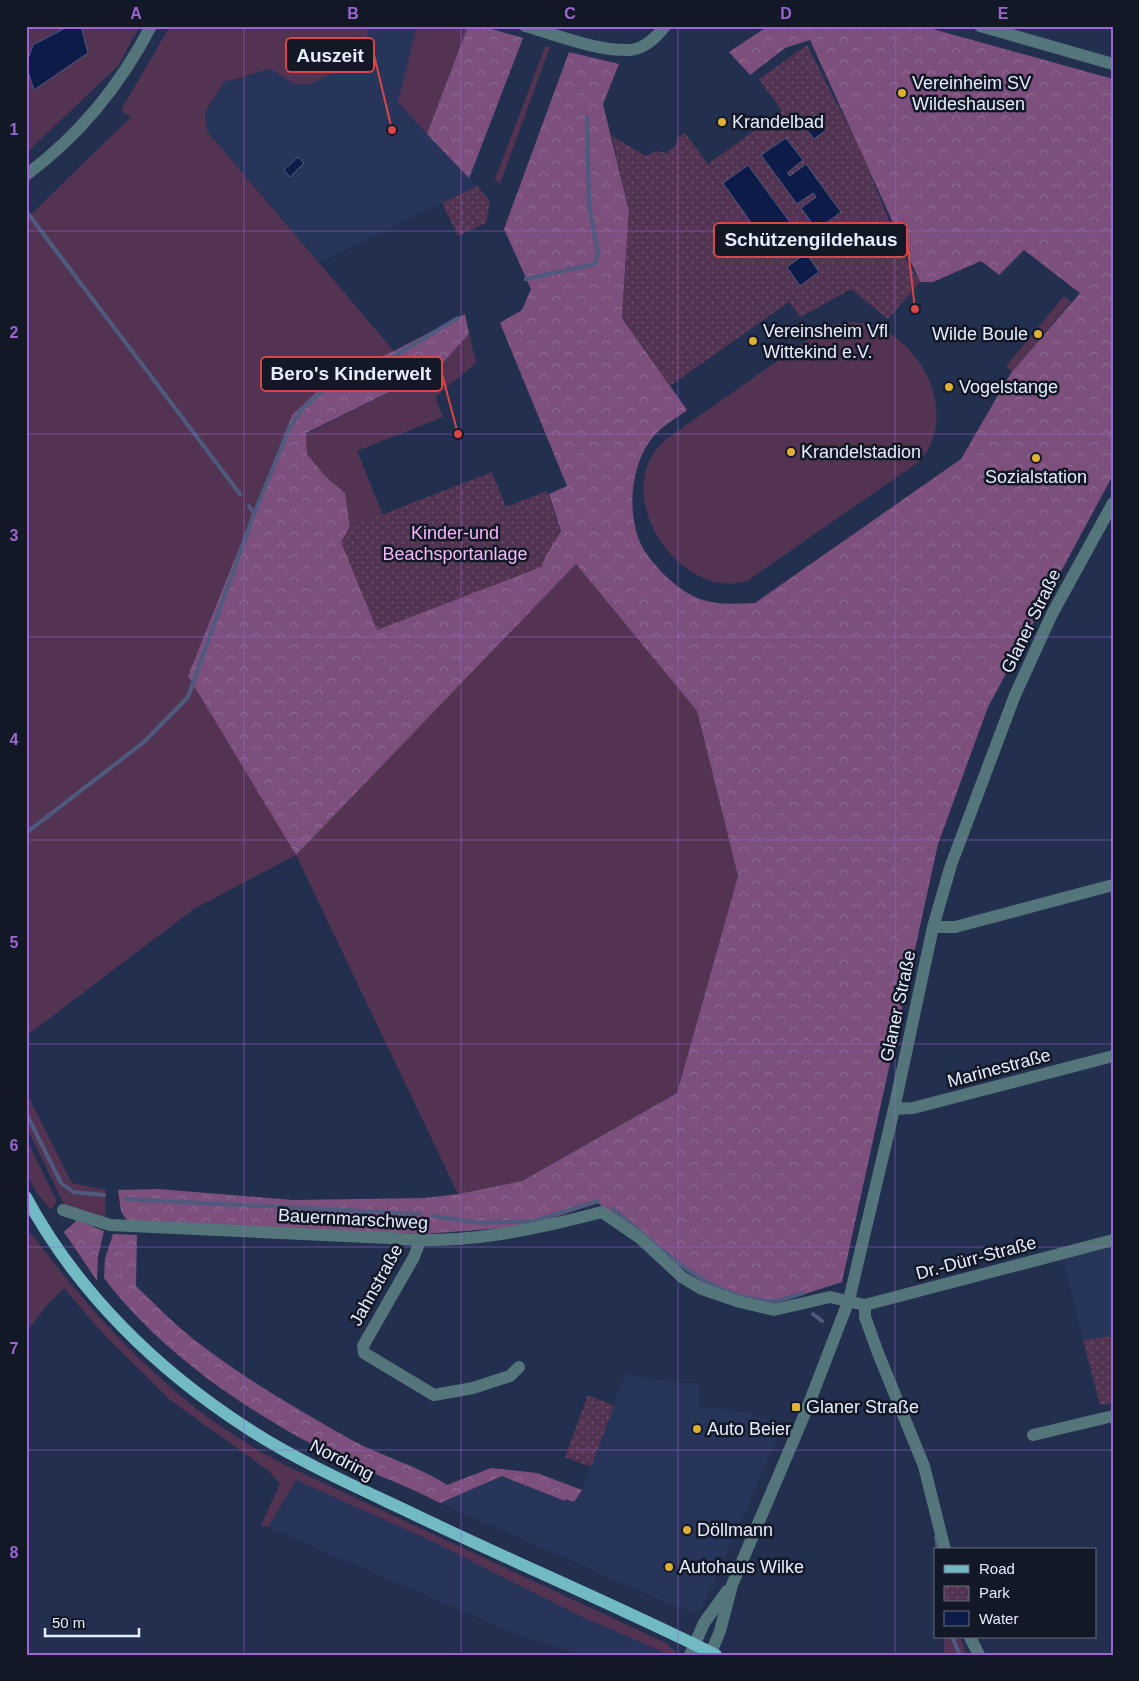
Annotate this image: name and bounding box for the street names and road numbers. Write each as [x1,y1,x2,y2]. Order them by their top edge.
street label: Glaner Straße [997,566,1065,676]
street label: Glaner Straße [876,949,920,1063]
street label: Marinestraße [945,1045,1053,1091]
street label: Bauernmarschweg [278,1205,428,1233]
street label: Dr.-Dürr-Straße [914,1232,1038,1284]
street label: Jahnstraße [345,1241,407,1329]
street label: Nordring [307,1435,377,1485]

